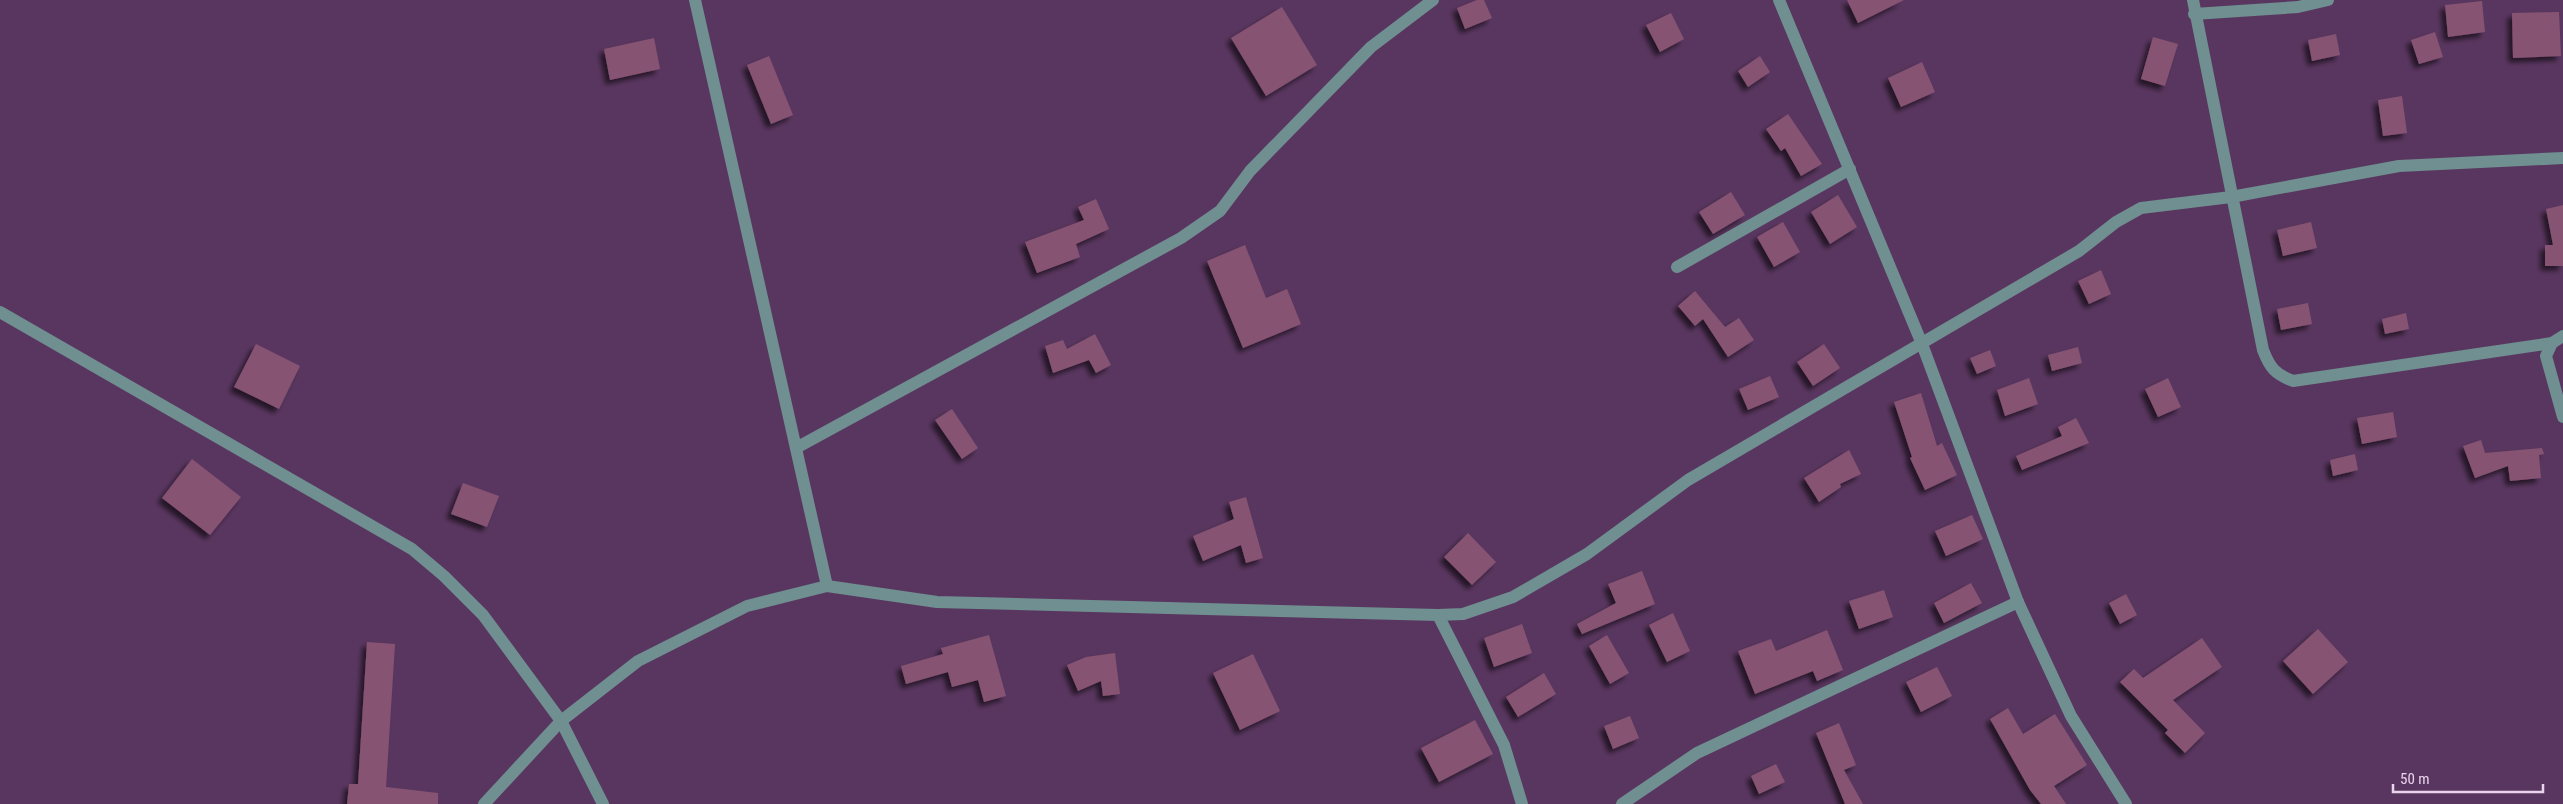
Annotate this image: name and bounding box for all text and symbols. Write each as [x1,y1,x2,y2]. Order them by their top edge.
scale bar [2393,762,2543,794]
text: 50 m [2400,770,2430,788]

